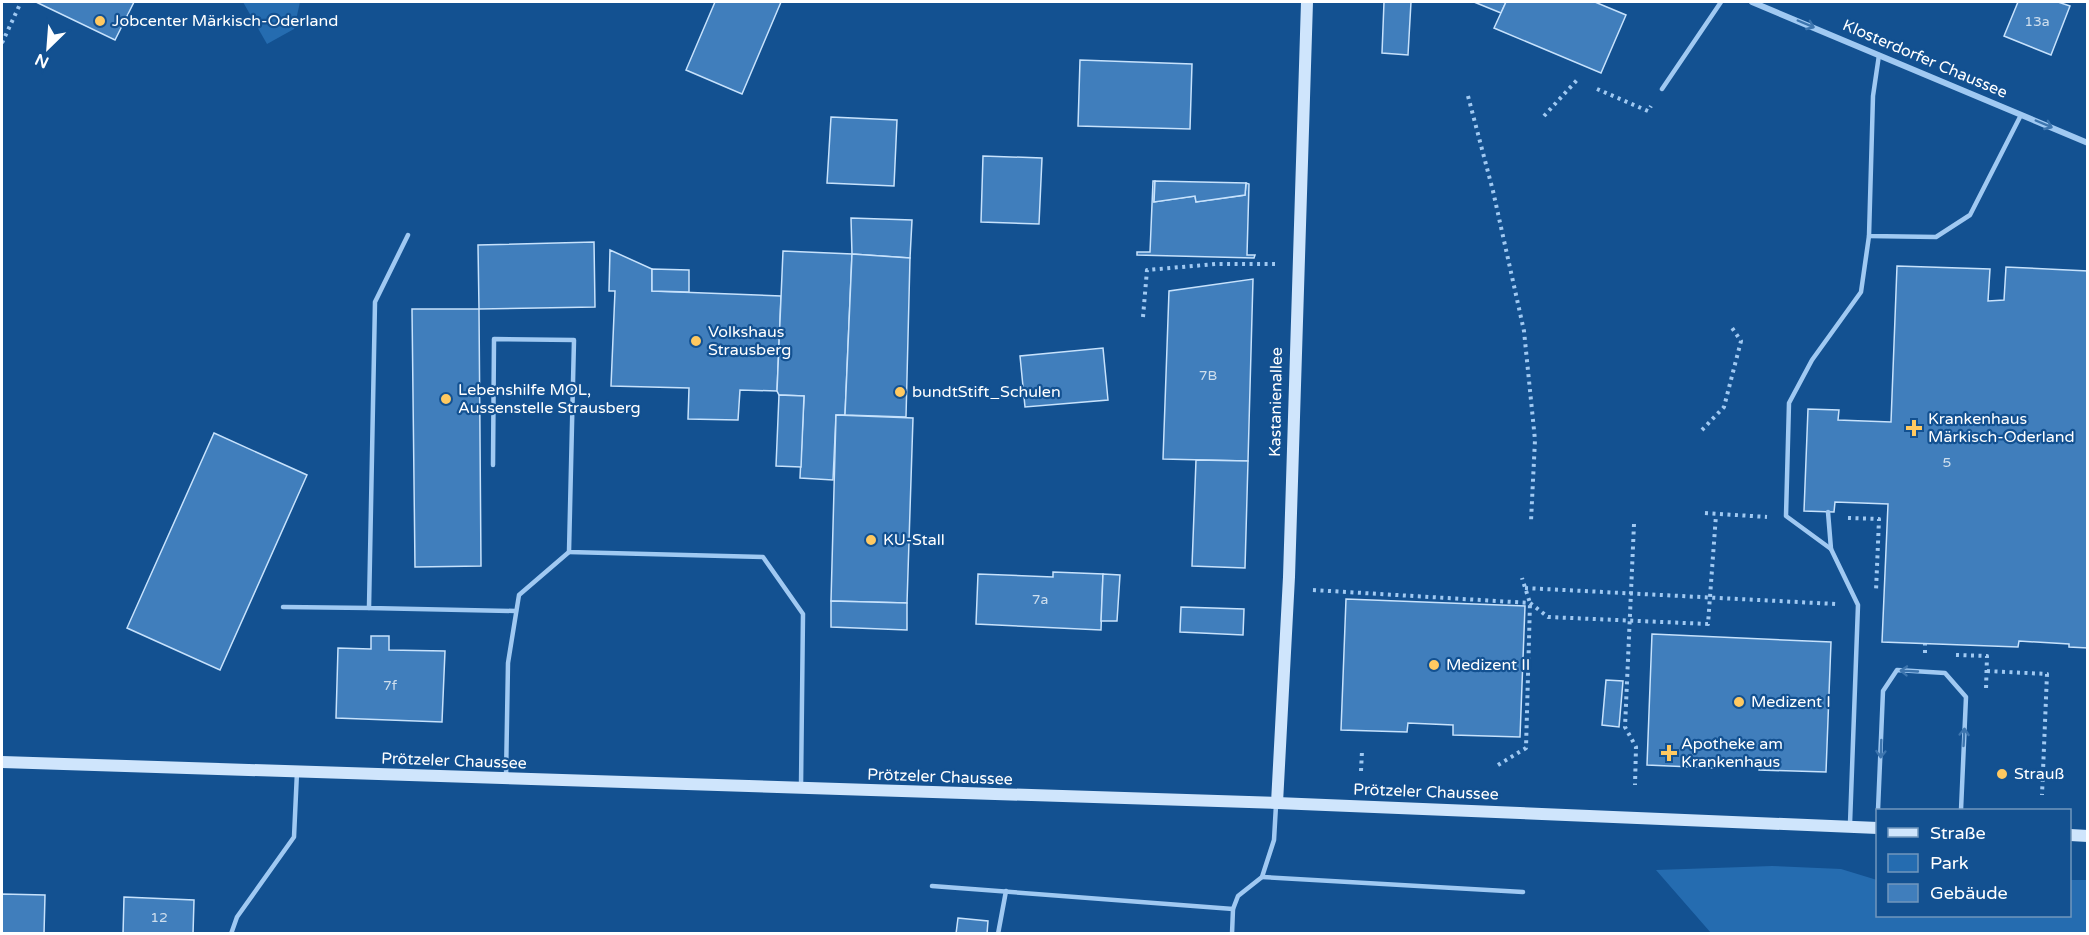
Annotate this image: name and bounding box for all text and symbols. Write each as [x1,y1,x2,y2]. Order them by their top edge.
place label: Jobcenter Märkisch-Oderland [112,11,338,31]
house number: 13a [2024,13,2050,30]
marker: Jobcenter Märkisch-Oderland [93,14,107,28]
street label: Klosterdorfer Chaussee [1840,15,2010,103]
north arrow [18,18,78,78]
one-way arrow [1797,19,1815,30]
text: N [32,49,52,72]
one-way arrow [2034,119,2053,130]
place label: Volkshaus Strausberg [708,322,791,360]
marker: Volkshaus Strausberg [689,334,703,348]
street label: Kastanienallee [1265,347,1287,457]
house number: 7B [1199,367,1217,384]
place label: Lebenshilfe MOL, Aussenstelle Strausberg [458,380,641,418]
place label: bundtStift_Schulen [912,382,1061,402]
marker: bundtStift_Schulen [893,385,907,399]
marker: Lebenshilfe MOL, Aussenstelle Strausberg [439,392,453,406]
place label: Krankenhaus Märkisch-Oderland [1928,409,2075,447]
marker: Krankenhaus Märkisch-Oderland [1905,419,1923,437]
house number: 5 [1943,454,1951,471]
place label: KU-Stall [883,530,945,550]
marker: KU-Stall [864,533,878,547]
house number: 7a [1032,591,1048,608]
place label: Medizent II [1446,655,1530,675]
marker: Medizent II [1427,658,1441,672]
one-way arrow [1899,665,1919,677]
house number: 7f [383,677,398,694]
place label: Medizent I [1751,692,1831,712]
marker: Medizent I [1732,695,1746,709]
one-way arrow [1959,727,1970,747]
place label: Apotheke am Krankenhaus [1681,734,1783,772]
one-way arrow [1875,739,1887,759]
marker: Apotheke am Krankenhaus [1662,746,1676,760]
street label: Prötzeler Chaussee [381,748,527,774]
street label: Prötzeler Chaussee [867,764,1013,790]
place label: Strauß [2014,764,2064,784]
marker: Strauß [1995,767,2009,781]
street label: Prötzeler Chaussee [1353,779,1499,805]
legend [1876,809,2071,917]
text: Straße [1930,822,1986,844]
text: Park [1930,852,1969,874]
text: Gebäude [1930,882,2008,904]
house number: 12 [150,909,168,926]

